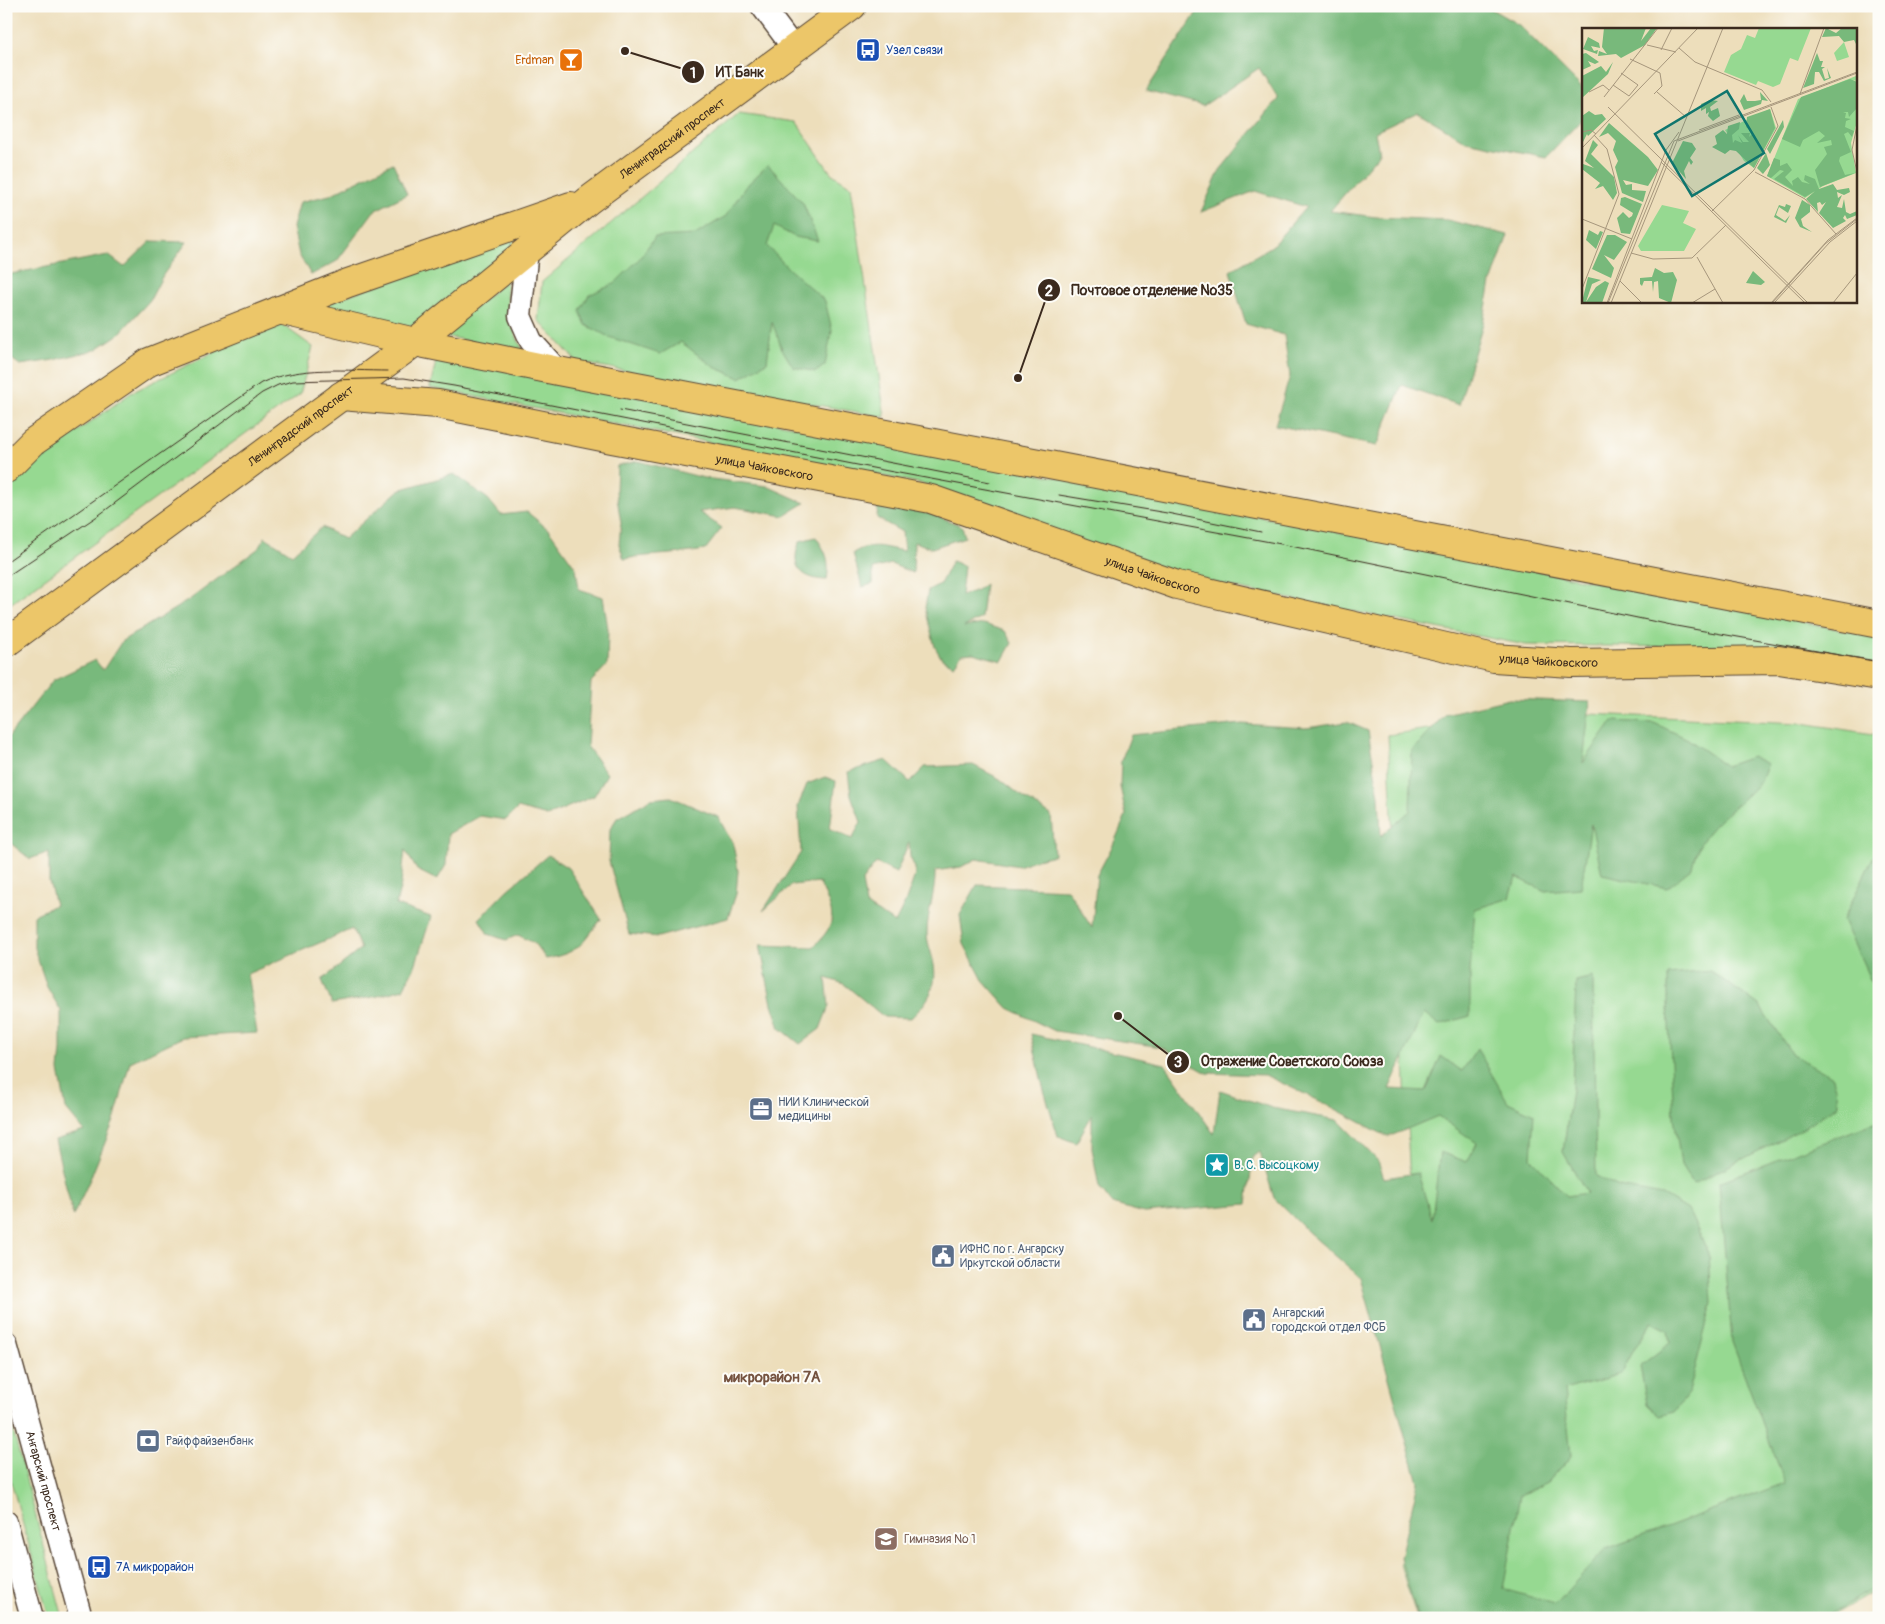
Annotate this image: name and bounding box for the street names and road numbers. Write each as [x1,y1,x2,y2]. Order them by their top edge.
street label: Ленинградский проспект [616,95,728,183]
street label: Ленинградский проспект [244,383,357,471]
street label: улица Чайковского [713,451,815,485]
street label: улица Чайковского [1102,553,1202,598]
street label: улица Чайковского [1498,651,1599,671]
street label: Ангарский проспект [22,1429,64,1533]

